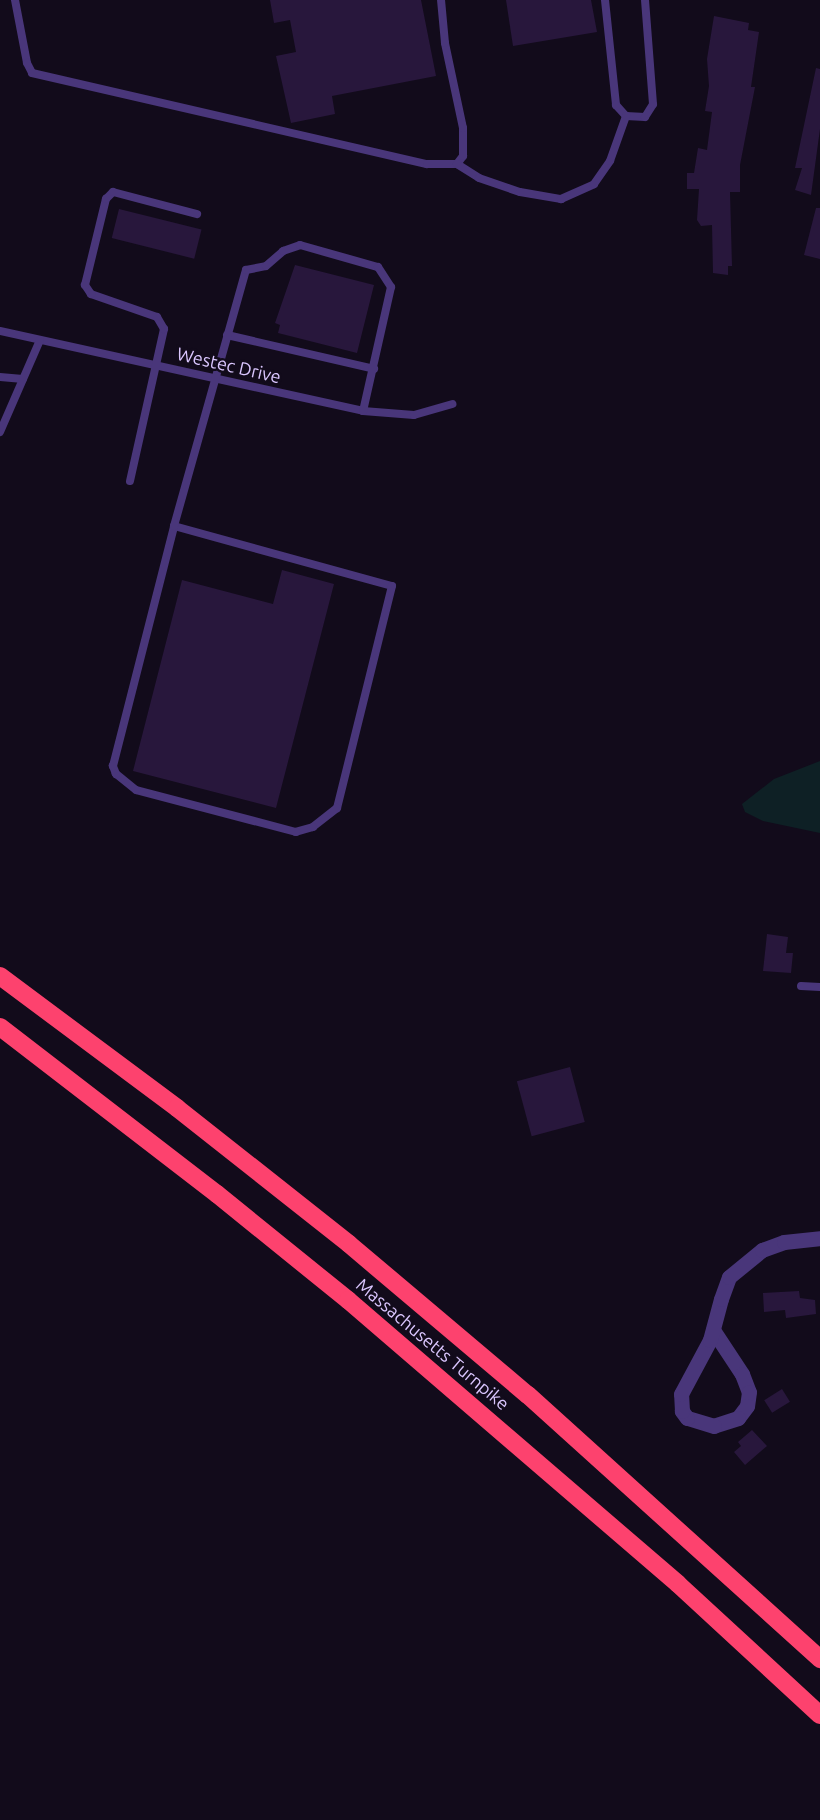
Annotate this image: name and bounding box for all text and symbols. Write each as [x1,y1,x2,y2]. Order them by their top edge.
street label: Westec Drive [175,343,283,387]
street label: Massachusetts Turnpike [352,1274,514,1414]

